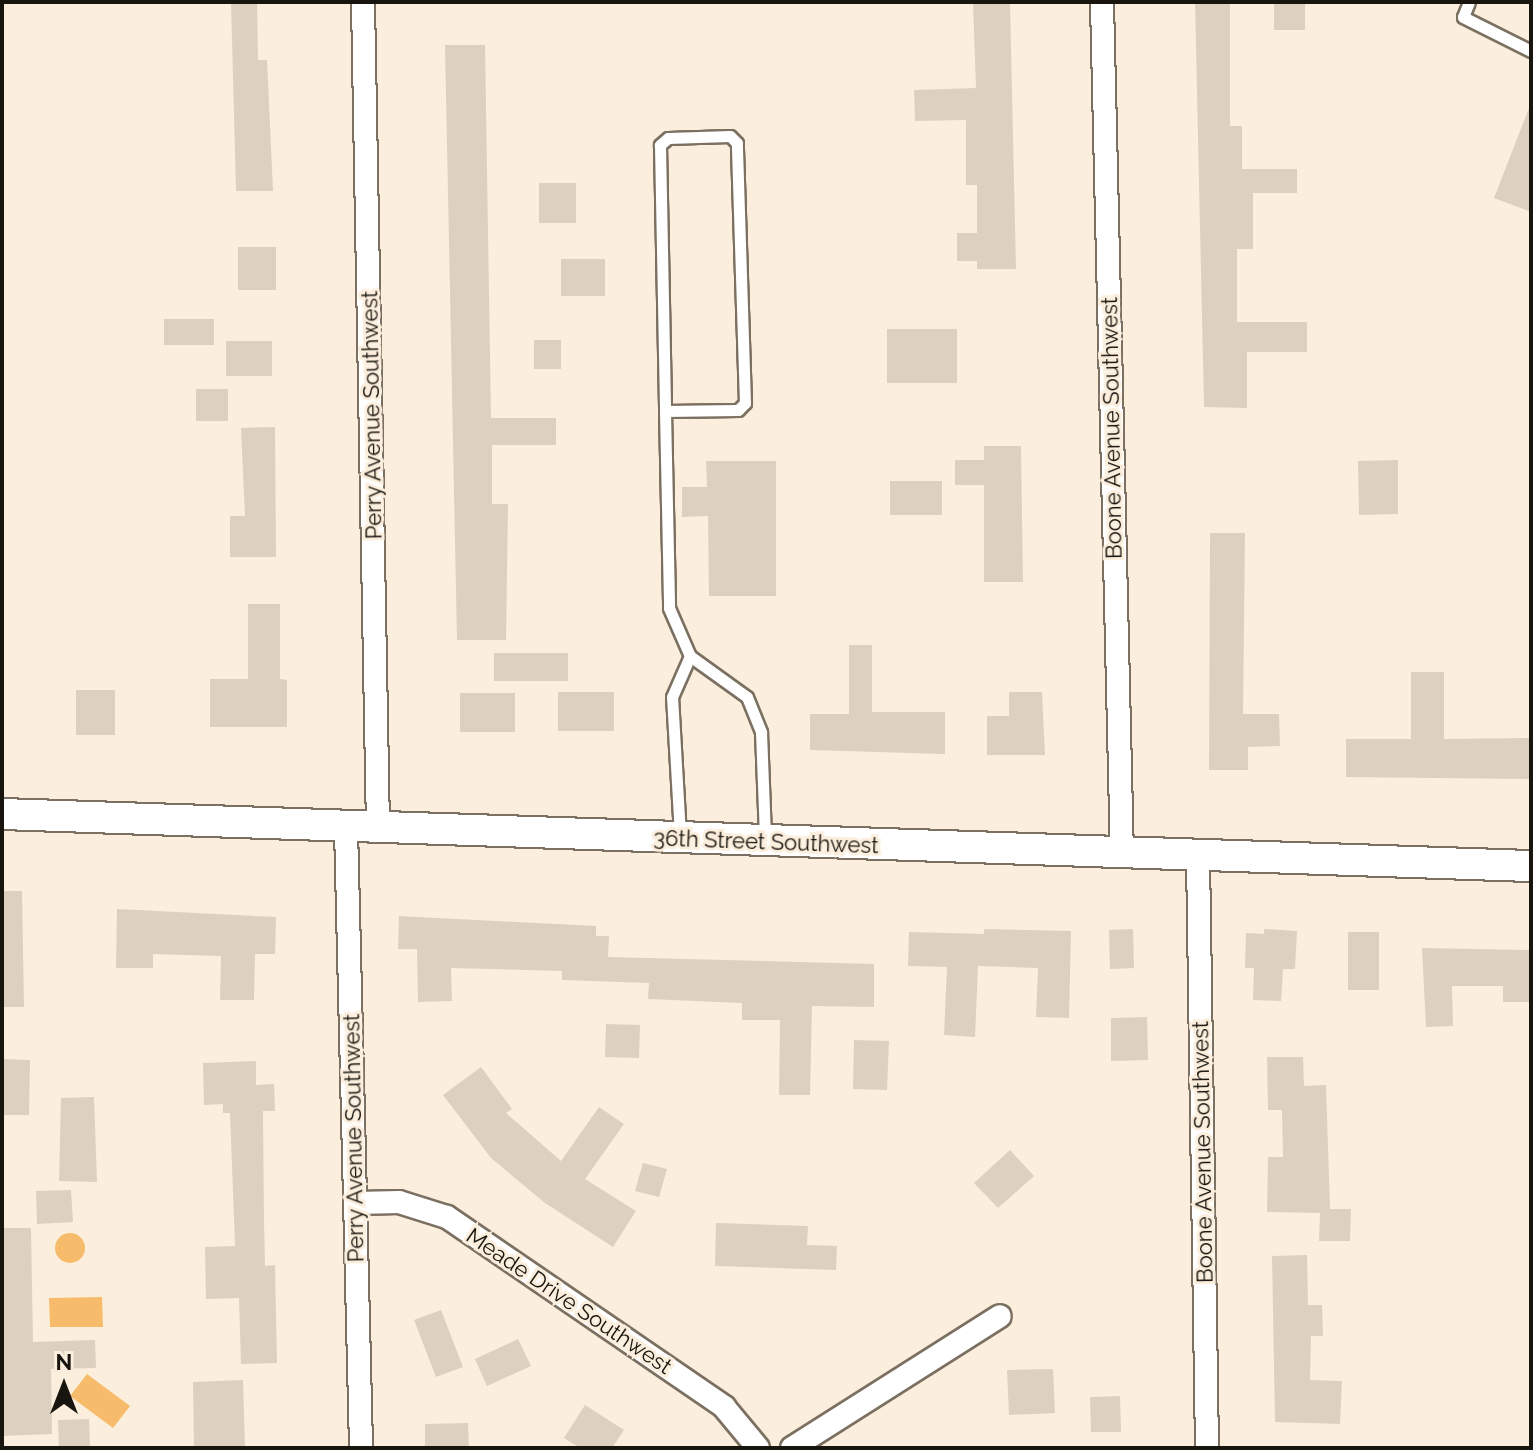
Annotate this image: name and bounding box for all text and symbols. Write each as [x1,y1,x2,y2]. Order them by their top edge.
street label: Perry Avenue Southwest [357,290,387,540]
street label: Boone Avenue Southwest [1097,296,1127,560]
street label: 36th Street Southwest [653,825,879,859]
street label: Perry Avenue Southwest [339,1013,369,1263]
street label: Boone Avenue Southwest [1188,1020,1218,1284]
street label: Meade Drive Southwest [461,1222,677,1380]
north arrow [24,1346,104,1426]
text: N [56,1349,72,1375]

